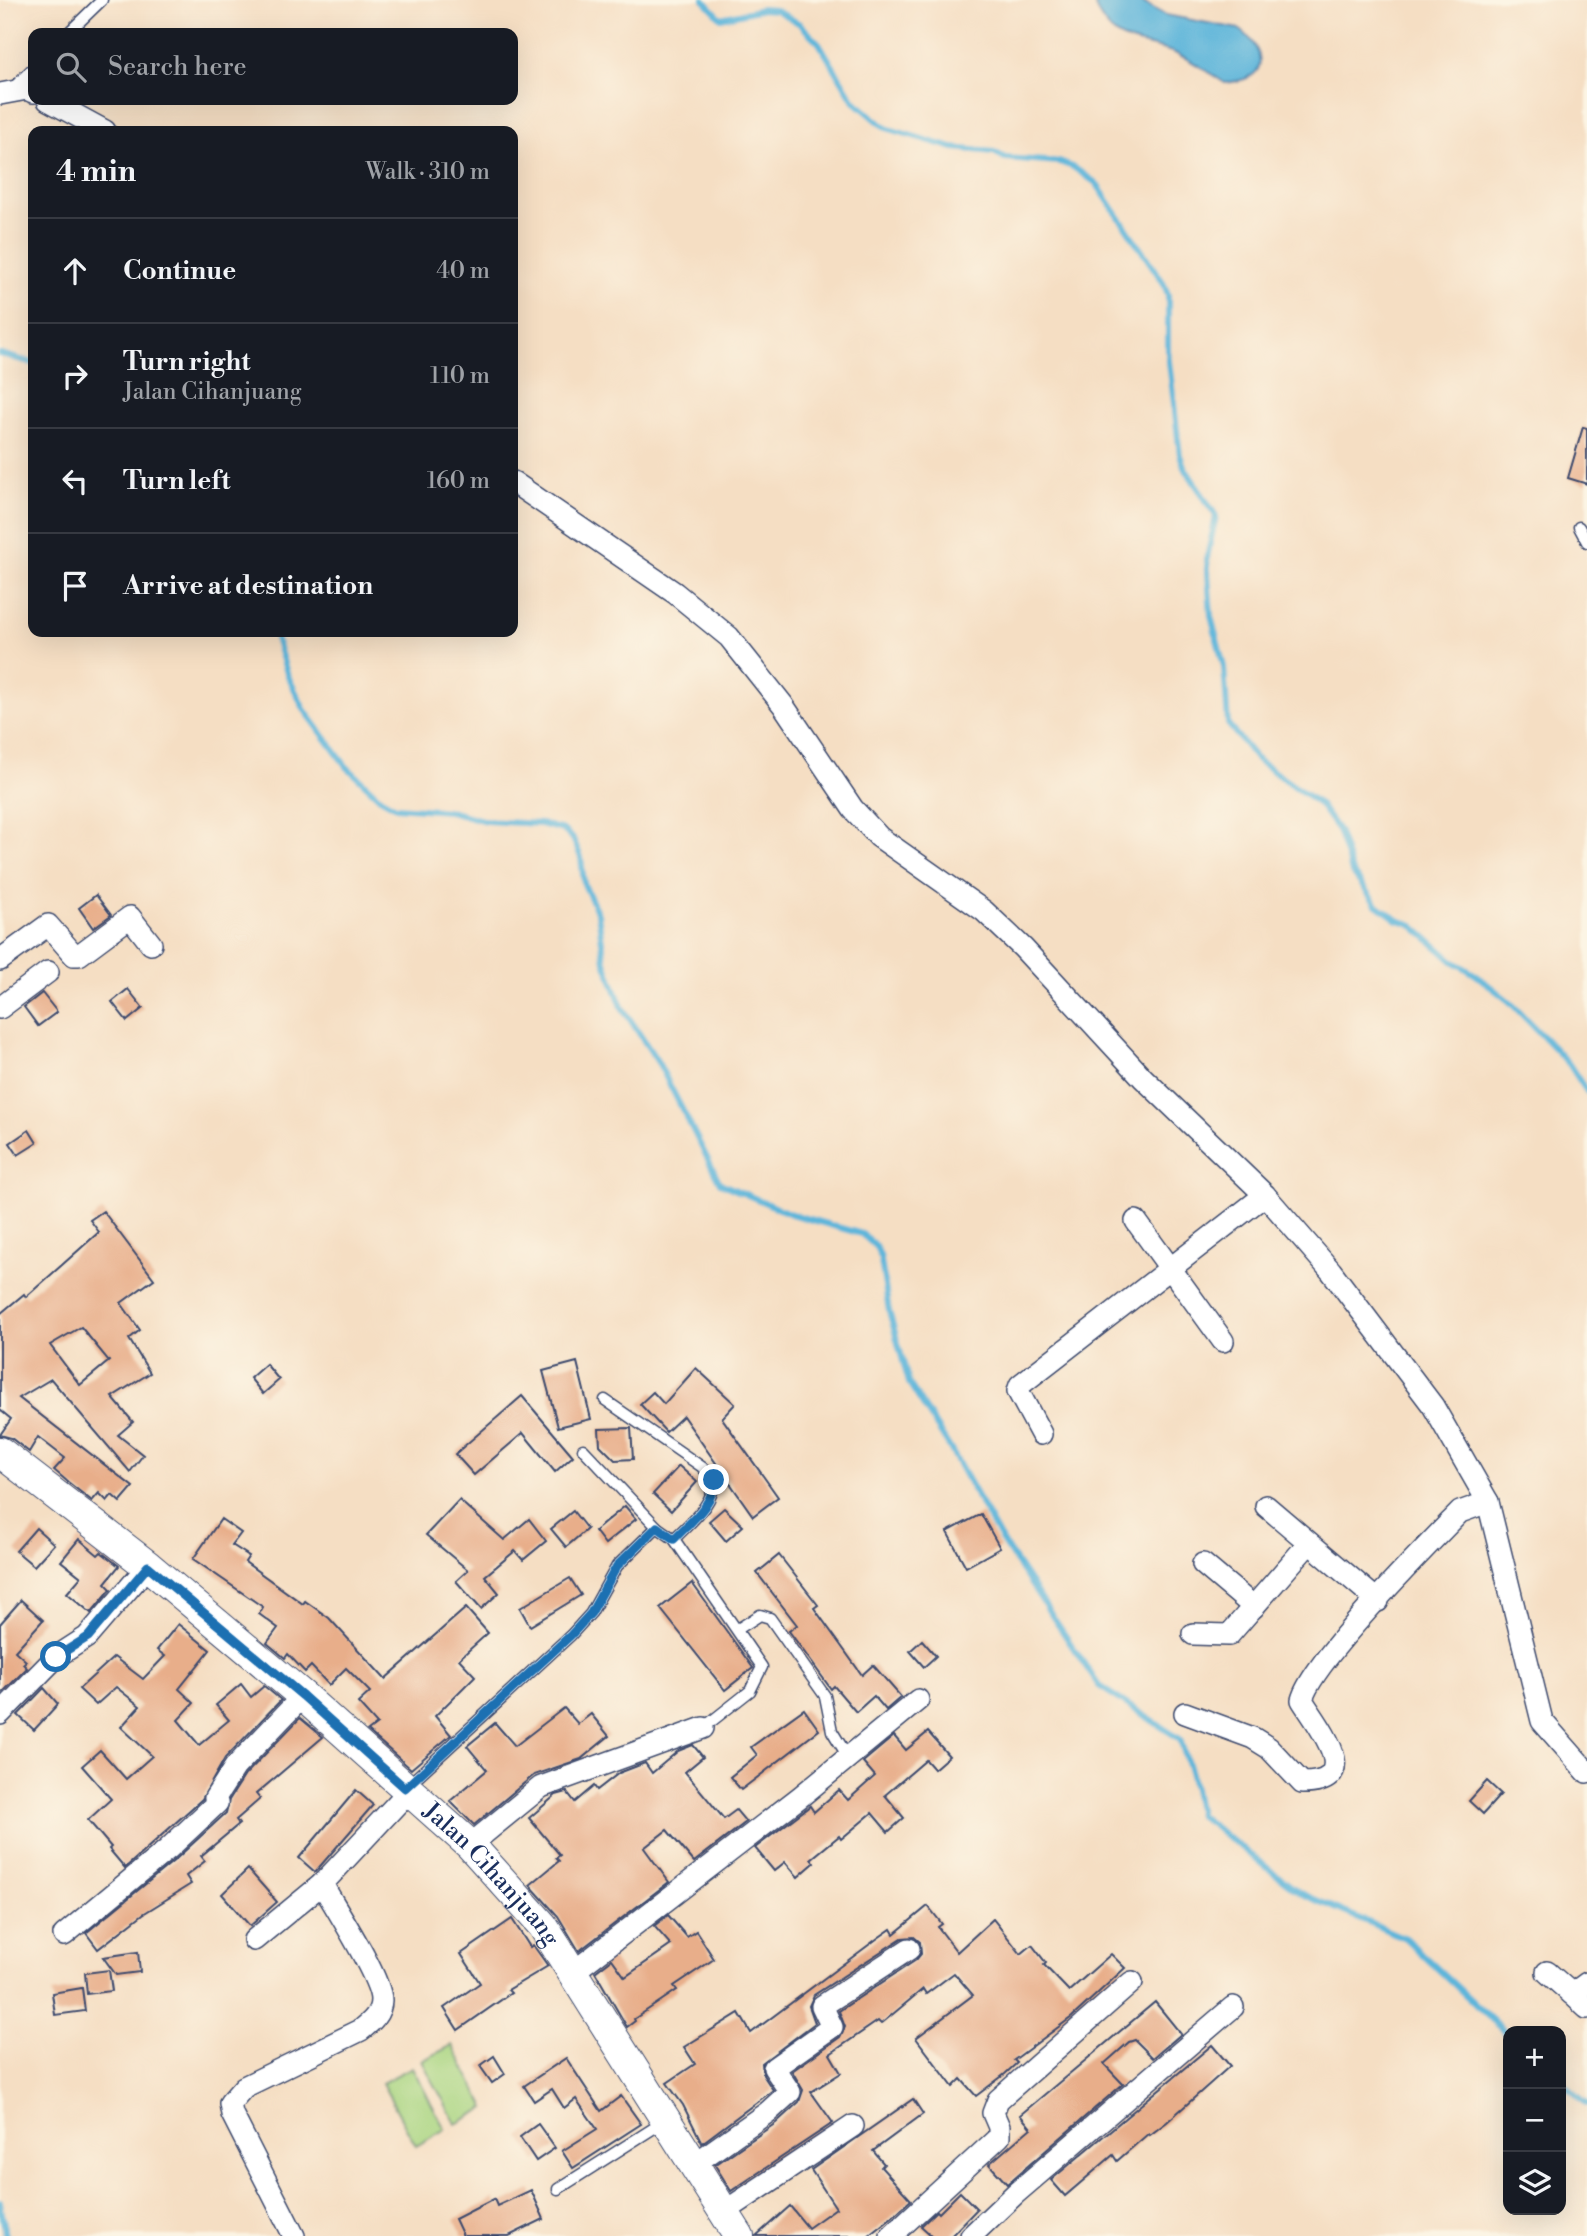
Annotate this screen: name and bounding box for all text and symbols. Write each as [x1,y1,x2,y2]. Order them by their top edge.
search box [28,28,518,105]
icon: search [52,48,90,86]
text: Search here [108,51,247,83]
text: 4 min [56,153,136,191]
text: Walk · 310 m [365,158,490,186]
icon: ahead [56,252,94,290]
text: Continue [123,255,236,287]
text: 40 m [436,257,490,285]
text: Turn right [123,346,251,378]
icon: right [56,357,94,395]
text: 110 m [430,362,490,390]
text: Jalan Cihanjuang [123,378,302,406]
icon: left [56,462,94,500]
text: Turn left [123,465,231,497]
text: 160 m [427,467,490,495]
icon: arrive [56,567,94,605]
text: Arrive at destination [123,570,373,602]
route end [698,1464,729,1495]
route start [40,1641,71,1672]
street label: Jalan Cihanjuang [416,1796,566,1952]
map controls [1503,2026,1566,2215]
button: + [1503,2026,1566,2089]
button: − [1503,2089,1566,2152]
button: layers [1503,2152,1566,2215]

